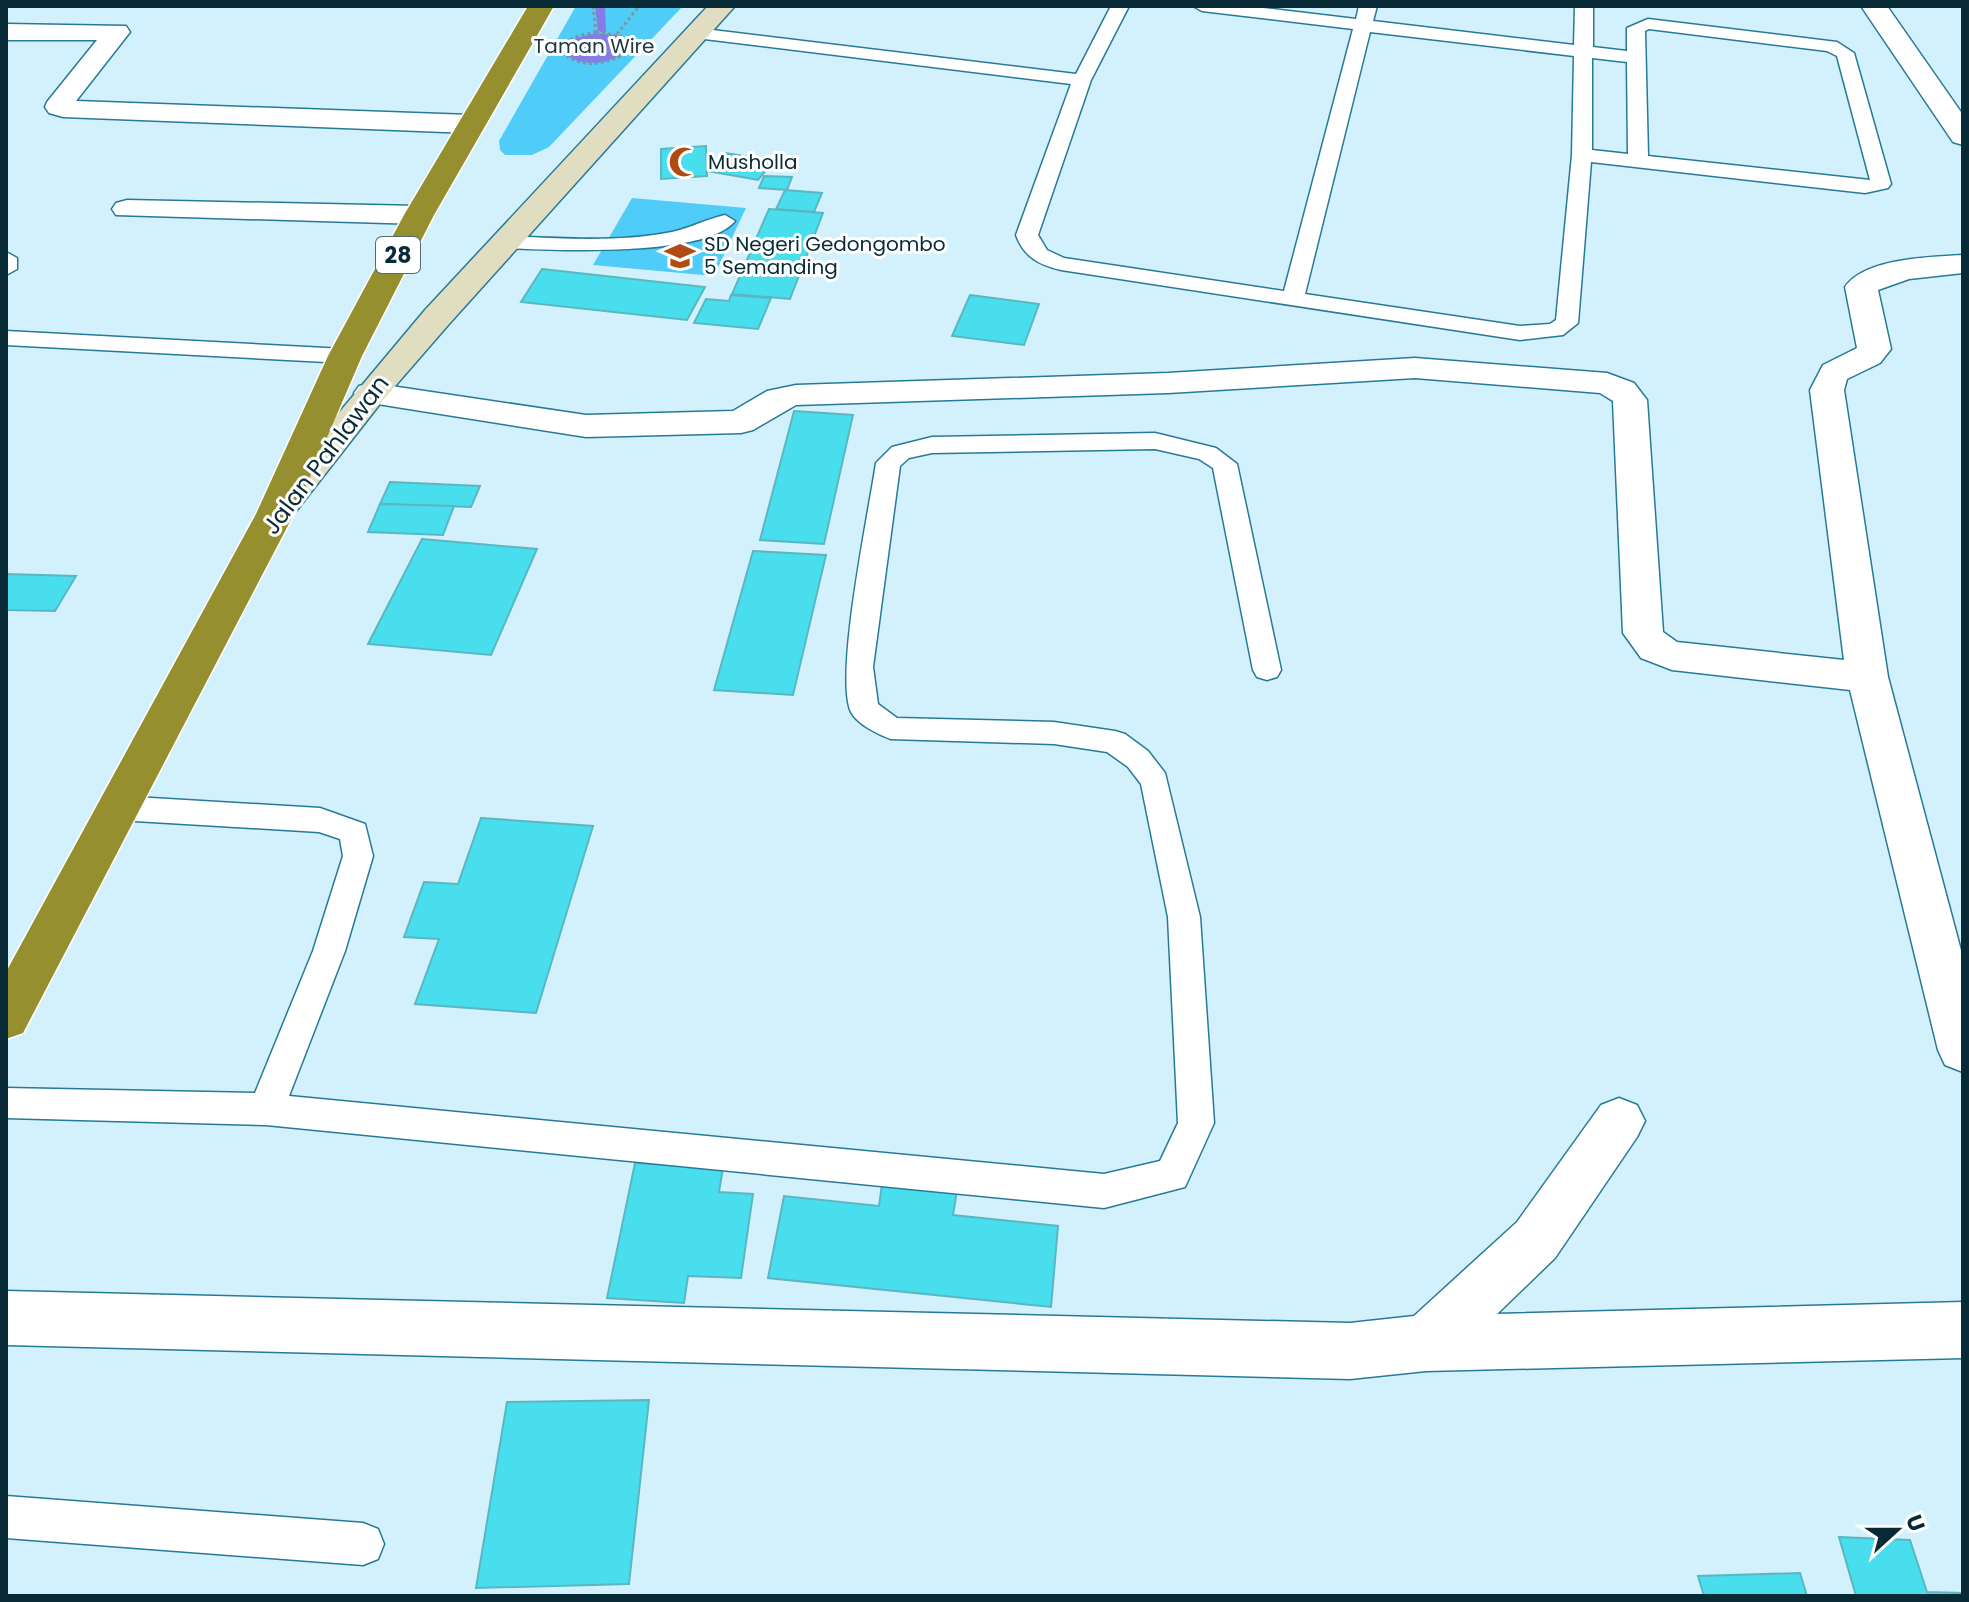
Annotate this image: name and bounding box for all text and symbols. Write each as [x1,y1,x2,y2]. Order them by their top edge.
park label: Taman Wire [534,32,654,60]
mosque icon: Musholla [667,145,701,179]
place label: Musholla [708,148,797,176]
place label: SD Negeri Gedongombo 5 Semanding [704,230,946,281]
road number: 28 [376,237,420,273]
school or university icon: SD Negeri Gedongombo 5 Semanding [663,239,697,273]
street label: Jalan Pahlawan [255,368,396,541]
north arrow [1857,1490,1937,1570]
text: U [1898,1510,1932,1536]

